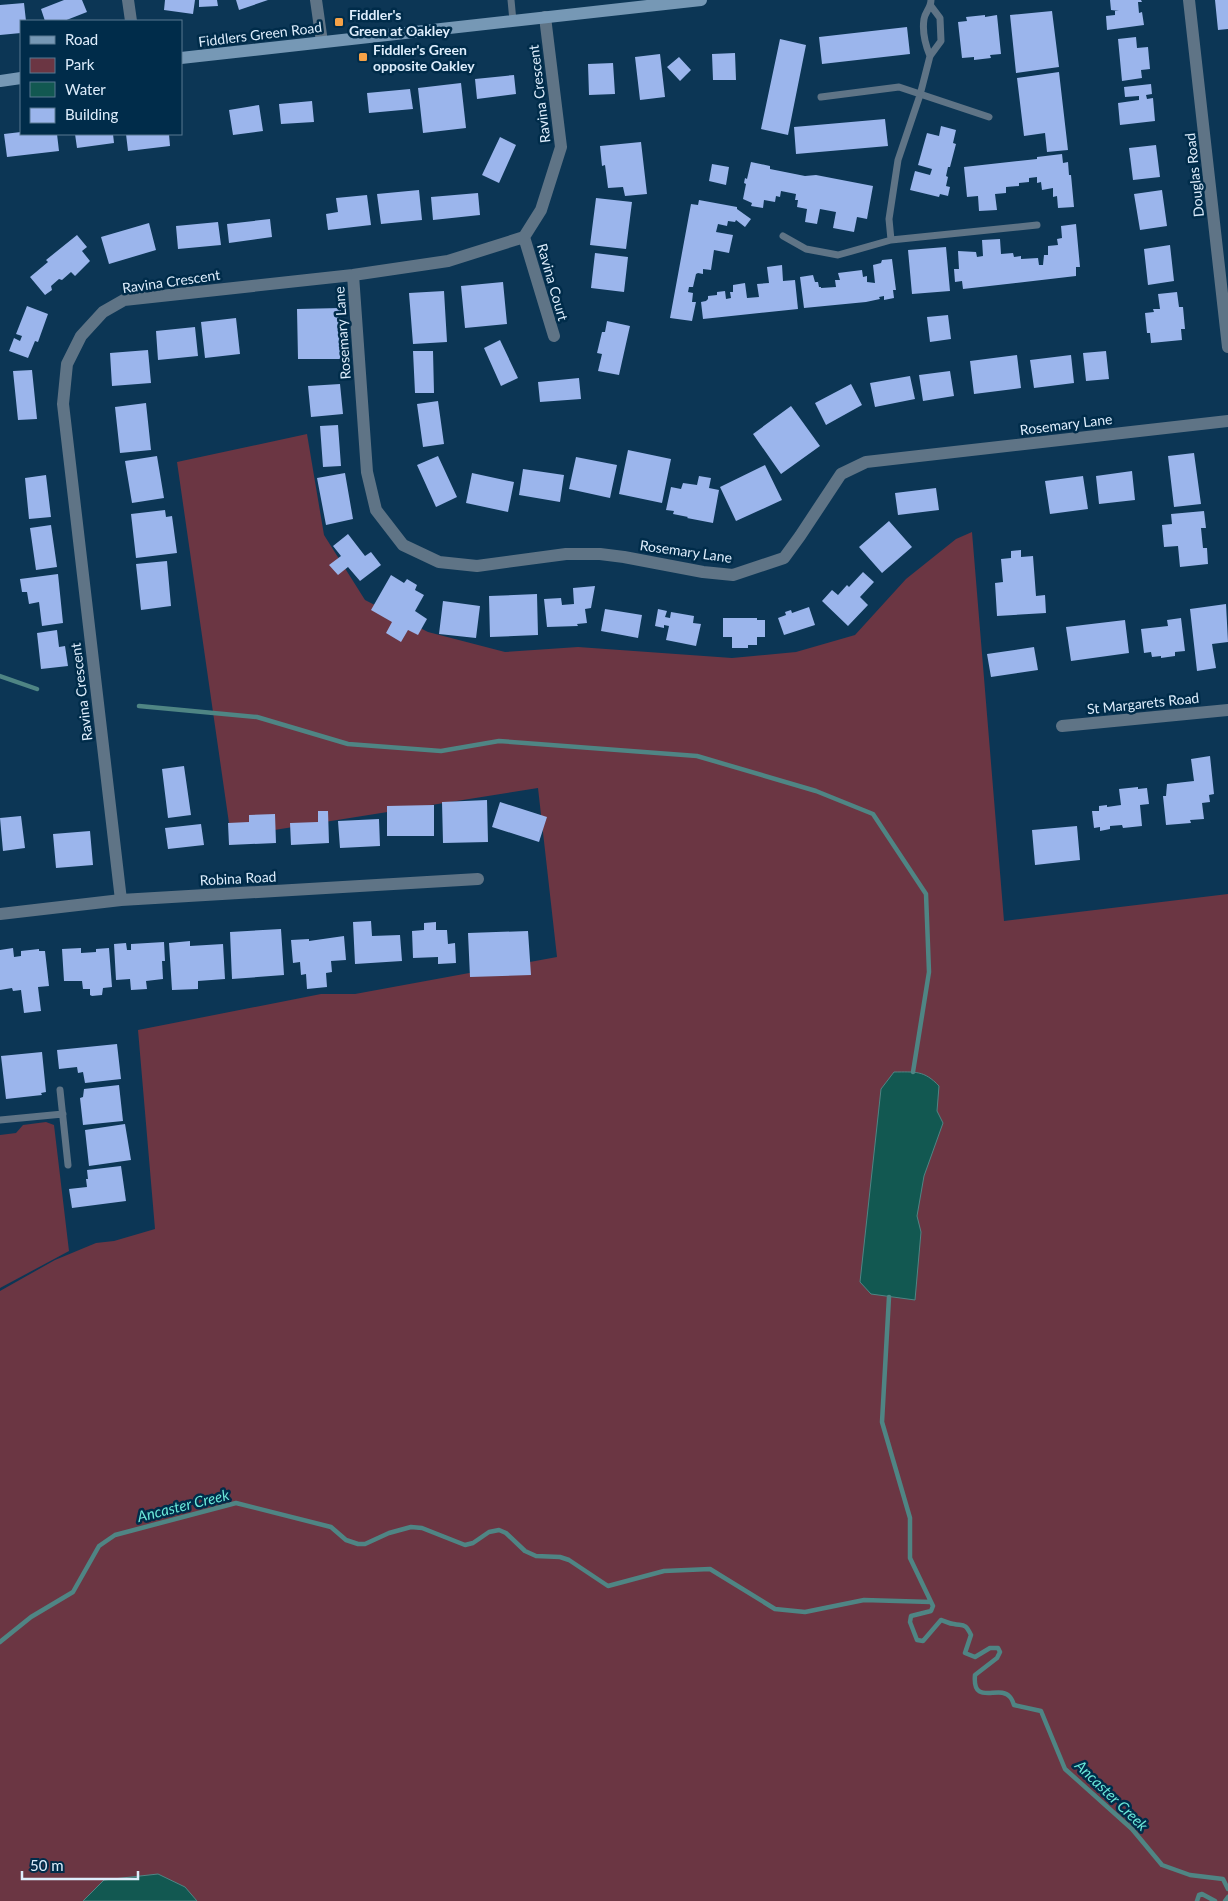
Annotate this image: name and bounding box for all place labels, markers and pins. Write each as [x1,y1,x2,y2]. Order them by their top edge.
place label: Fiddler's Green at Oakley [349,6,450,39]
marker: Fiddler's Green at Oakley [333,16,345,28]
place label: Fiddler's Green opposite Oakley [373,41,475,74]
marker: Fiddler's Green opposite Oakley [357,51,369,63]

